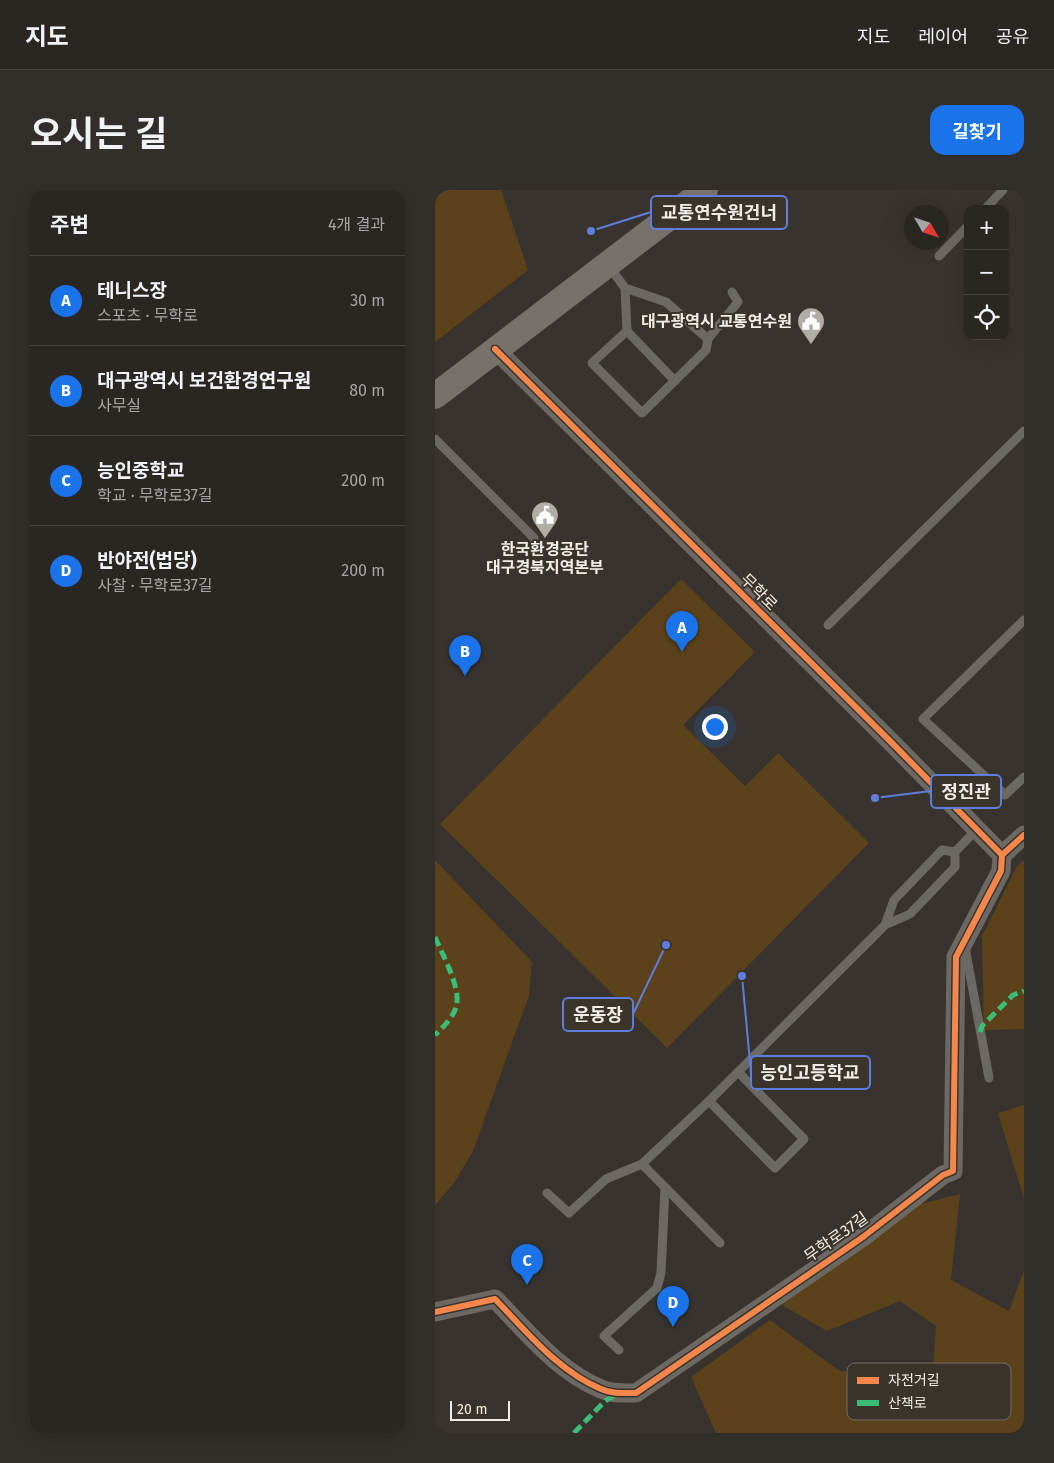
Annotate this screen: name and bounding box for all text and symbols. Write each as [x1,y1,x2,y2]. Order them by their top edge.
text: 지도 [25,23,69,51]
text: 지도 [857,26,890,48]
text: 레이어 [918,26,968,48]
text: 공유 [996,26,1029,48]
button: 길찾기 [930,105,1024,155]
text: 오시는 길 [30,113,167,155]
callout: 교통연수원건너 [651,196,787,229]
text: 교통연수원건너 [661,202,777,224]
north arrow [904,205,949,250]
map controls [964,205,1009,340]
button: + [964,205,1009,250]
text: 주변 [50,212,89,238]
text: 4개 결과 [328,215,385,234]
button: − [964,250,1009,295]
text: 테니스장 [97,279,167,302]
text: A [61,291,71,310]
text: 30 m [350,291,385,310]
button: locate [964,295,1009,340]
text: 스포츠 · 무학로 [97,306,198,325]
public building icon: 대구광역시 교통연수원 [796,306,826,345]
place label: 대구광역시 교통연수원 [641,312,792,331]
text: 대구광역시 보건환경연구원 [97,369,311,392]
text: B [61,381,71,400]
text: 80 m [349,381,385,400]
text: 사무실 [97,396,141,415]
text: 능인중학교 [97,459,184,482]
text: C [61,471,71,490]
text: 200 m [341,471,385,490]
text: 학교 · 무학로37길 [97,486,213,505]
public building icon: 한국환경공단 대구경북지역본부 [530,500,560,539]
place label: 한국환경공단 대구경북지역본부 [486,540,604,577]
text: 반야전(법당) [97,549,197,572]
text: D [61,561,71,580]
text: 200 m [341,561,385,580]
street label: 무학로 [737,570,782,615]
text: 사찰 · 무학로37길 [97,576,213,595]
pin: A [666,611,698,652]
pin: B [449,635,481,676]
your location [702,714,728,740]
callout: 정진관 [931,775,1001,808]
text: 정진관 [941,781,991,803]
callout: 운동장 [563,998,633,1031]
text: 운동장 [573,1004,623,1026]
callout: 능인고등학교 [751,1056,870,1089]
text: 능인고등학교 [760,1062,860,1084]
street label: 무학로37길 [800,1208,872,1266]
pin: C [511,1244,543,1285]
pin: D [657,1286,689,1327]
legend [847,1363,1011,1420]
text: 자전거길 [888,1372,940,1389]
text: 산책로 [888,1395,927,1412]
scale bar [450,1398,510,1421]
text: 20 m [457,1401,487,1418]

